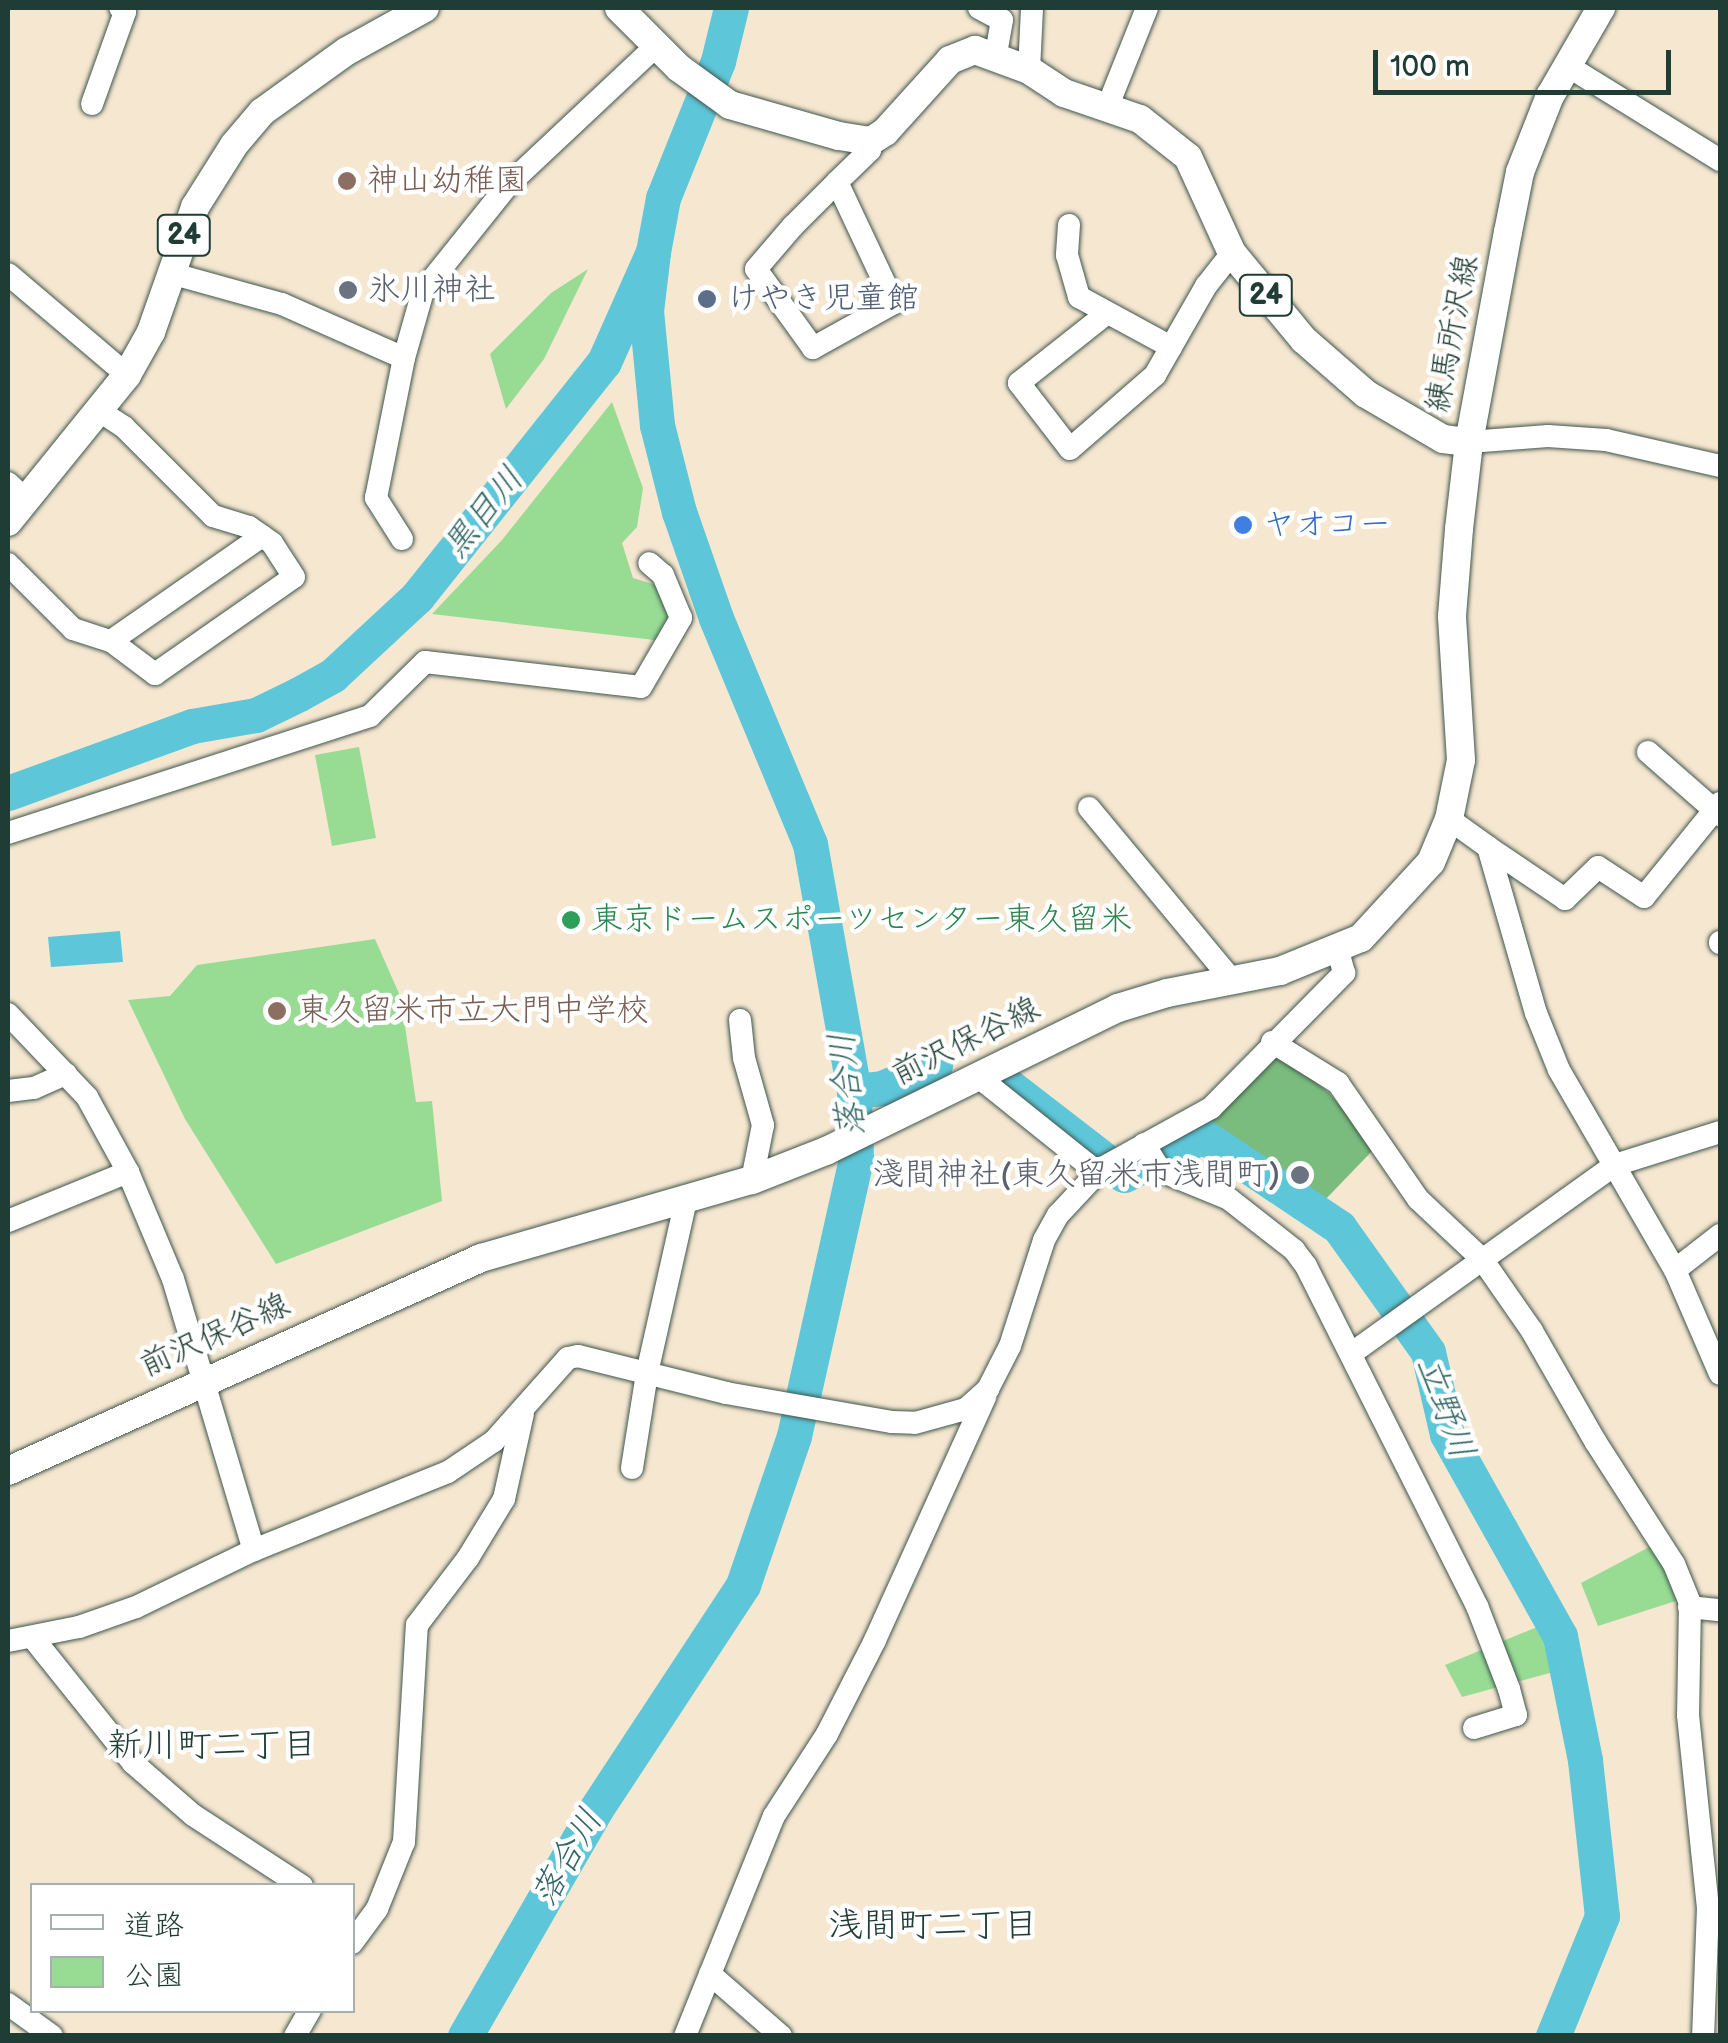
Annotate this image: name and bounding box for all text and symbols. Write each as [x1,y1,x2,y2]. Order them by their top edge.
scale bar [1378,30,1676,92]
text: 100 m [1390,49,1470,85]
place label: 神山幼稚園 [367,162,527,200]
marker: 神山幼稚園 [336,170,358,192]
road number: 24 [156,210,212,260]
street label: 練馬所沢線 [1419,252,1487,416]
road number: 24 [1238,270,1294,320]
place label: 氷川神社 [368,271,496,309]
marker: 氷川神社 [337,279,359,301]
place label: けやき児童館 [727,280,919,318]
marker: けやき児童館 [696,288,718,310]
water label: 黒目川 [435,459,533,567]
place label: ヤオコー [1263,506,1391,544]
marker: ヤオコー [1232,514,1254,536]
place label: 東京ドームスポーツセンター東久留米 [591,901,1135,939]
marker: 東京ドームスポーツセンター東久留米 [560,909,582,931]
street label: 前沢保谷線 [886,990,1046,1094]
place label: 東久留米市立大門中学校 [297,992,649,1030]
marker: 東久留米市立大門中学校 [266,1000,288,1022]
water label: 落合川 [822,1031,874,1139]
place label: 淺間神社(東久留米市浅間町) [873,1156,1280,1194]
marker: 淺間神社(東久留米市浅間町) [1289,1164,1311,1186]
street label: 前沢保谷線 [134,1286,296,1386]
water label: 立野川 [1407,1351,1483,1465]
district label: 新川町二丁目 [107,1725,317,1767]
water label: 落合川 [524,1802,612,1914]
legend [30,1883,355,2013]
district label: 浅間町二丁目 [828,1905,1038,1947]
text: 道路 [124,1908,184,1944]
text: 公園 [124,1958,184,1994]

